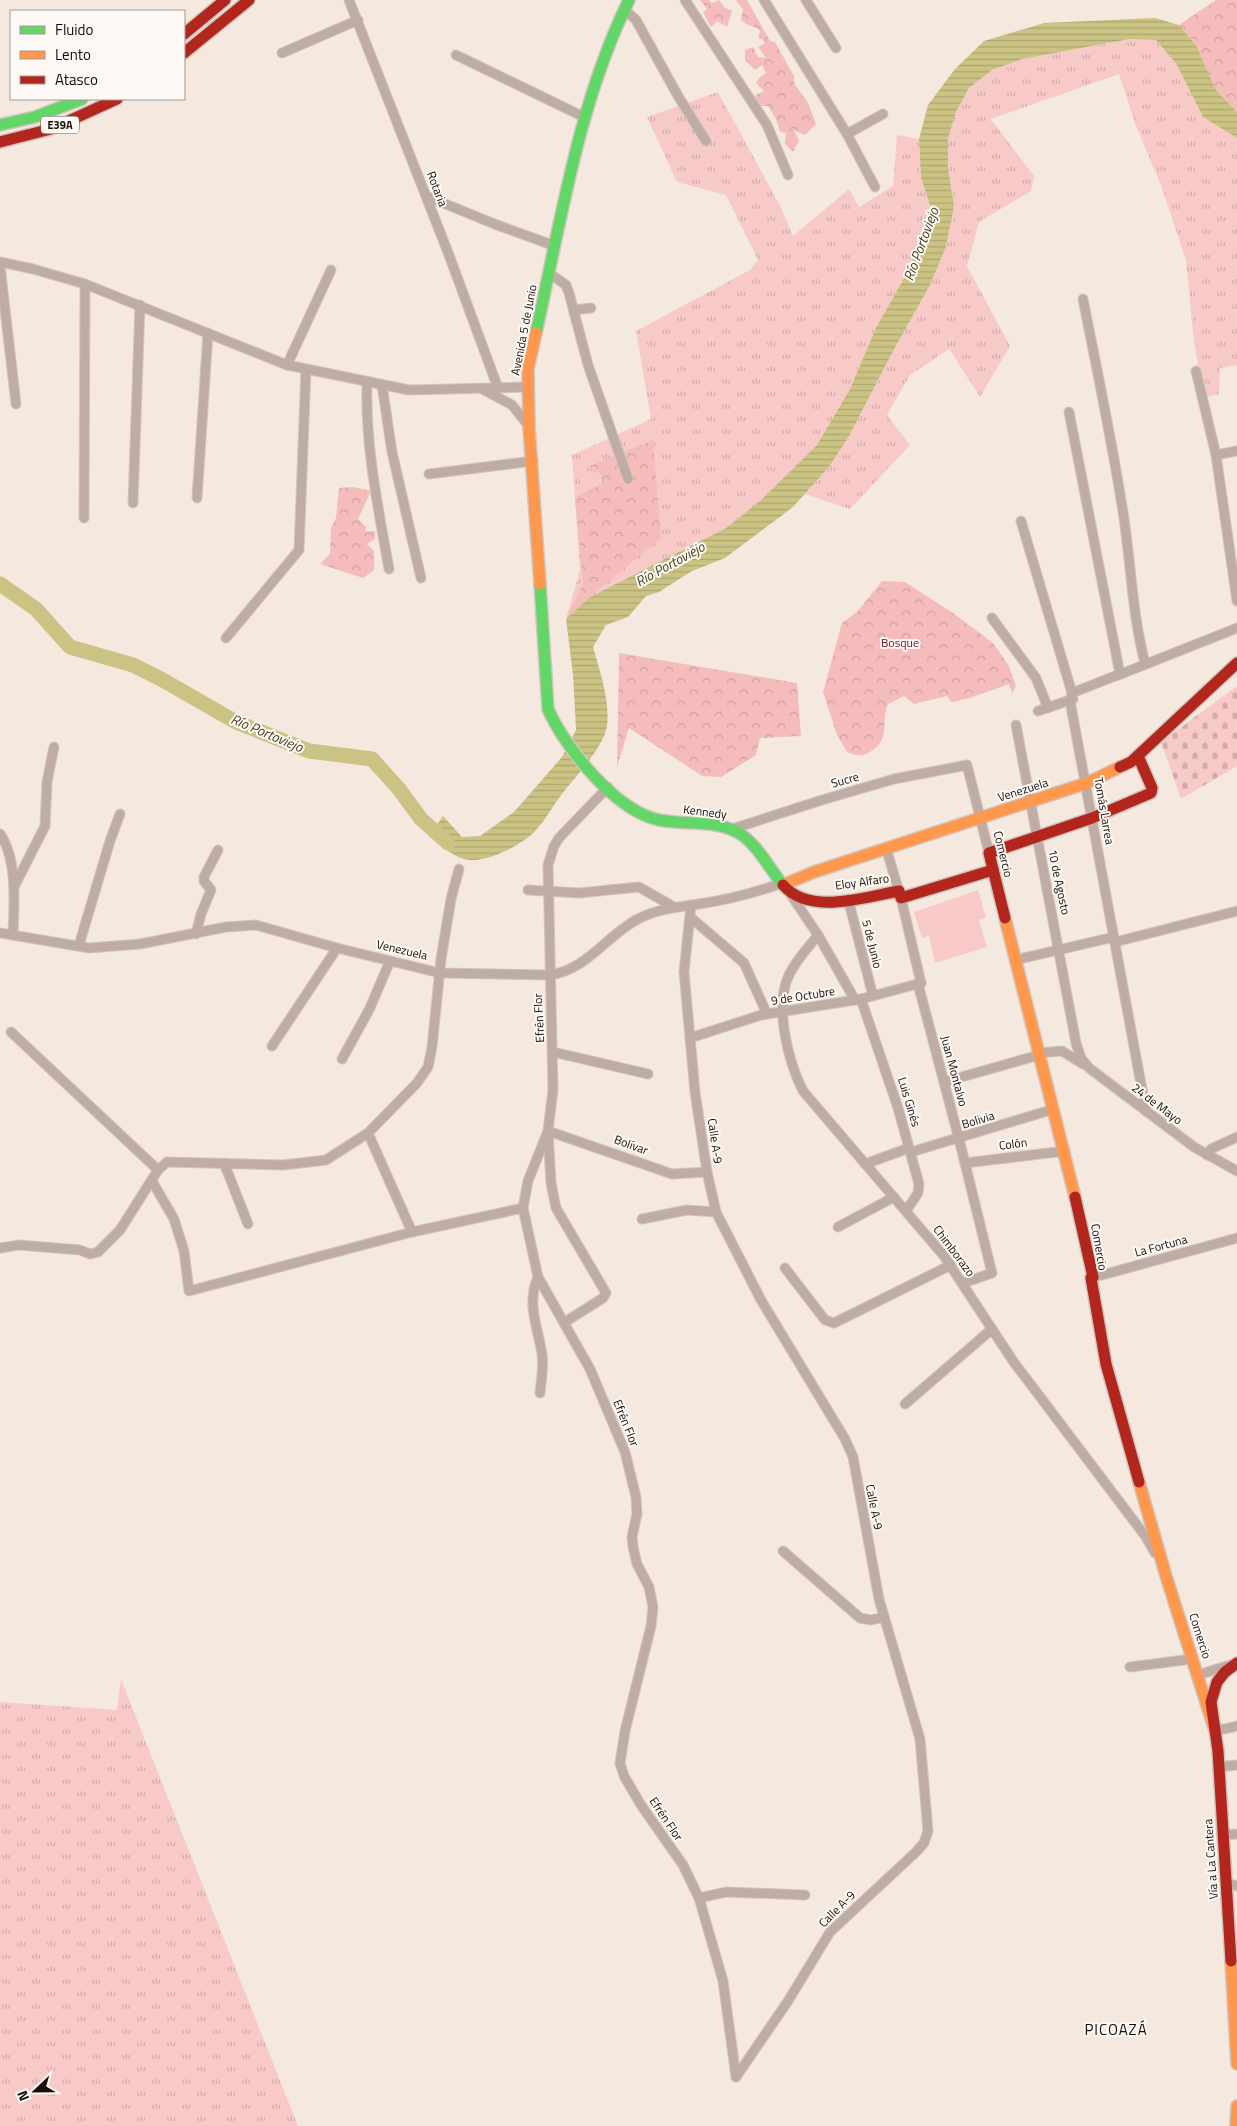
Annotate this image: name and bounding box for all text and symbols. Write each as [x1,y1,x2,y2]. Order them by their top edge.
legend [10,10,185,100]
text: Fluido [55,18,94,41]
text: Lento [55,43,91,66]
text: Atasco [55,68,98,91]
road number: E39A [41,116,79,134]
street label: Rotaria [422,168,453,209]
water label: Río Portoviejo [898,203,944,283]
street label: Avenida 5 de Junio [505,283,542,377]
water label: Río Portoviejo [631,535,709,591]
park label: Bosque [881,633,919,652]
water label: Río Portoviejo [228,708,307,758]
street label: Sucre [829,767,861,793]
street label: Venezuela [995,772,1050,807]
street label: Tomás Larrea [1089,776,1120,846]
street label: Kennedy [682,799,728,824]
street label: Comercio [989,829,1018,879]
street label: 10 de Agosto [1043,847,1076,917]
street label: Eloy Alfaro [834,868,890,895]
street label: 5 de Junio [857,917,888,970]
street label: Venezuela [375,934,430,965]
street label: 9 de Octubre [770,981,836,1010]
street label: Efrén Flor [528,993,549,1043]
street label: Juan Montalvo [936,1033,973,1108]
street label: Luis Ginés [893,1075,926,1129]
street label: 24 de Mayo [1128,1078,1187,1129]
street label: Bolivia [959,1106,997,1134]
street label: Calle A-9 [703,1117,728,1165]
street label: Bolívar [611,1130,651,1159]
street label: Colón [998,1132,1028,1155]
street label: Chimborazo [929,1221,980,1280]
street label: Comercio [1086,1222,1113,1272]
street label: La Fortuna [1132,1229,1189,1262]
street label: Efrén Flor [608,1396,645,1449]
street label: Calle A-9 [861,1483,888,1531]
street label: Comercio [1184,1611,1217,1661]
street label: Efrén Flor [645,1793,688,1844]
street label: Vía a La Cantera [1198,1818,1223,1900]
street label: Calle A-9 [814,1886,860,1932]
district label: PICOAZÁ [1084,2018,1148,2041]
north arrow [10,2066,60,2116]
text: N [11,2088,34,2104]

